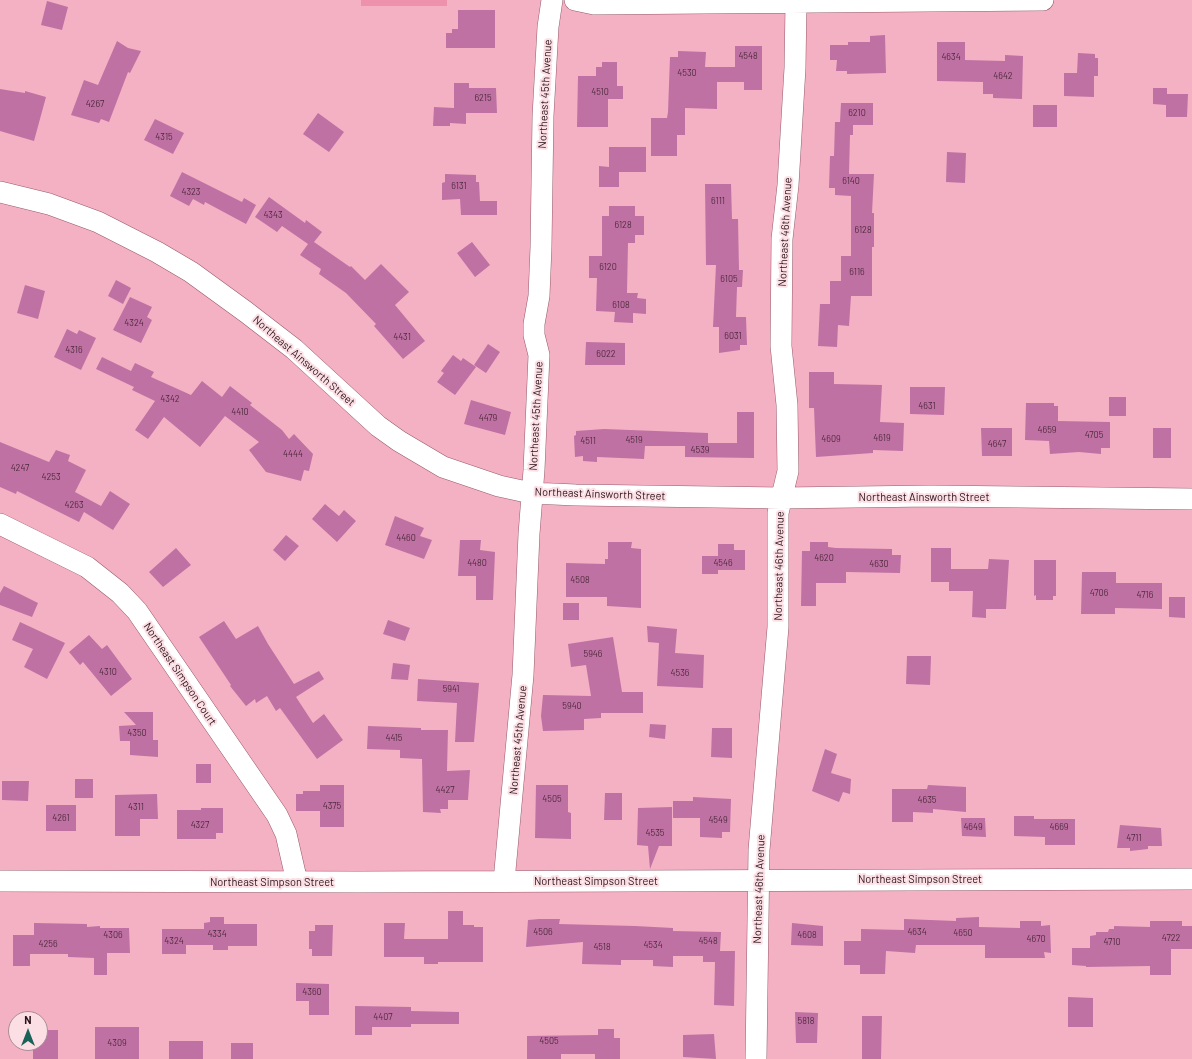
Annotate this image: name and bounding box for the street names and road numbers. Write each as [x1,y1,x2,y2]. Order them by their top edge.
street label: Northeast 45th Avenue [536,39,554,149]
street label: Northeast 46th Avenue [776,177,794,287]
street label: Northeast Ainsworth Street [250,313,358,409]
street label: Northeast 45th Avenue [527,361,545,471]
street label: Northeast Ainsworth Street [534,485,666,503]
street label: Northeast Ainsworth Street [859,490,989,504]
street label: Northeast 46th Avenue [771,511,787,621]
street label: Northeast Simpson Court [141,620,219,728]
street label: Northeast 45th Avenue [507,685,529,795]
street label: Northeast 46th Avenue [750,834,768,944]
street label: Northeast Simpson Street [858,872,982,886]
street label: Northeast Simpson Street [534,874,658,888]
street label: Northeast Simpson Street [210,875,334,889]

